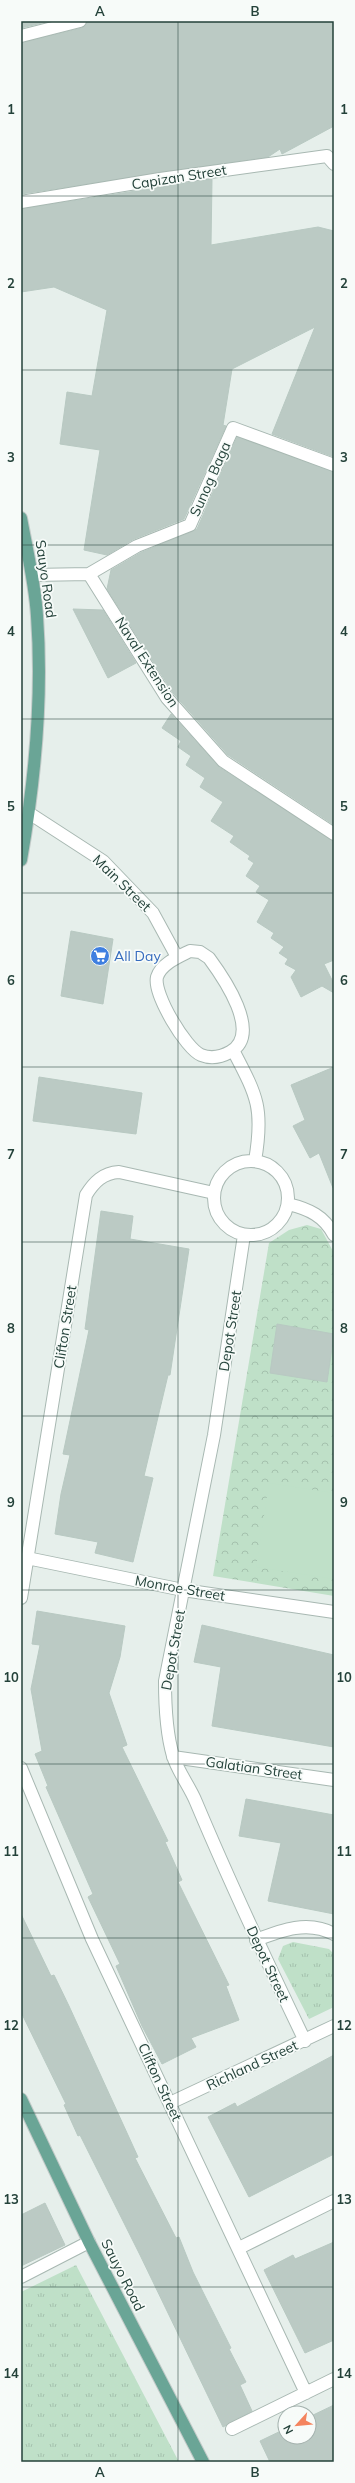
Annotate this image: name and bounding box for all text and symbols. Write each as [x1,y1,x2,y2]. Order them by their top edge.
text: A [95,3,105,19]
text: B [251,3,260,19]
text: 1 [7,101,15,117]
text: 1 [340,101,348,117]
street label: Capizan Street [130,161,228,193]
text: 2 [7,275,15,291]
text: 2 [340,275,348,291]
street label: Sunog Baga [186,439,234,519]
text: 3 [7,449,15,465]
text: 3 [340,449,348,465]
street label: Sauyo Road [32,539,60,619]
street label: Naval Extension [111,613,183,711]
text: 4 [7,623,15,639]
text: 4 [340,623,348,639]
text: 5 [7,798,15,814]
text: 5 [340,798,348,814]
street label: Main Street [89,851,155,915]
supermarket icon: All Day [89,945,111,967]
place label: All Day [114,947,161,965]
text: 6 [7,972,15,988]
text: 6 [340,972,348,988]
text: 7 [7,1146,15,1162]
text: 7 [340,1146,348,1162]
street label: Clifton Street [50,1284,80,1370]
street label: Depot Street [215,1289,245,1373]
text: 8 [7,1320,15,1336]
text: 8 [340,1320,348,1336]
text: 9 [7,1494,15,1510]
text: 9 [340,1494,348,1510]
street label: Monroe Street [134,1571,227,1605]
street label: Depot Street [157,1608,189,1692]
text: 10 [3,1669,19,1685]
text: 10 [336,1669,352,1685]
street label: Galatian Street [204,1752,304,1784]
text: 11 [3,1843,19,1859]
text: 11 [336,1843,352,1859]
street label: Depot Street [243,1923,293,2005]
text: 12 [3,2017,19,2033]
text: 12 [336,2017,352,2033]
street label: Richland Street [203,2036,301,2094]
street label: Clifton Street [134,2040,186,2124]
text: 13 [3,2191,19,2207]
text: 13 [336,2191,352,2207]
street label: Sauyo Road [97,2236,149,2314]
text: 14 [3,2365,19,2381]
text: 14 [336,2365,352,2381]
north arrow [277,2405,317,2445]
text: N [280,2423,296,2436]
text: A [95,2464,105,2480]
text: B [251,2464,260,2480]

